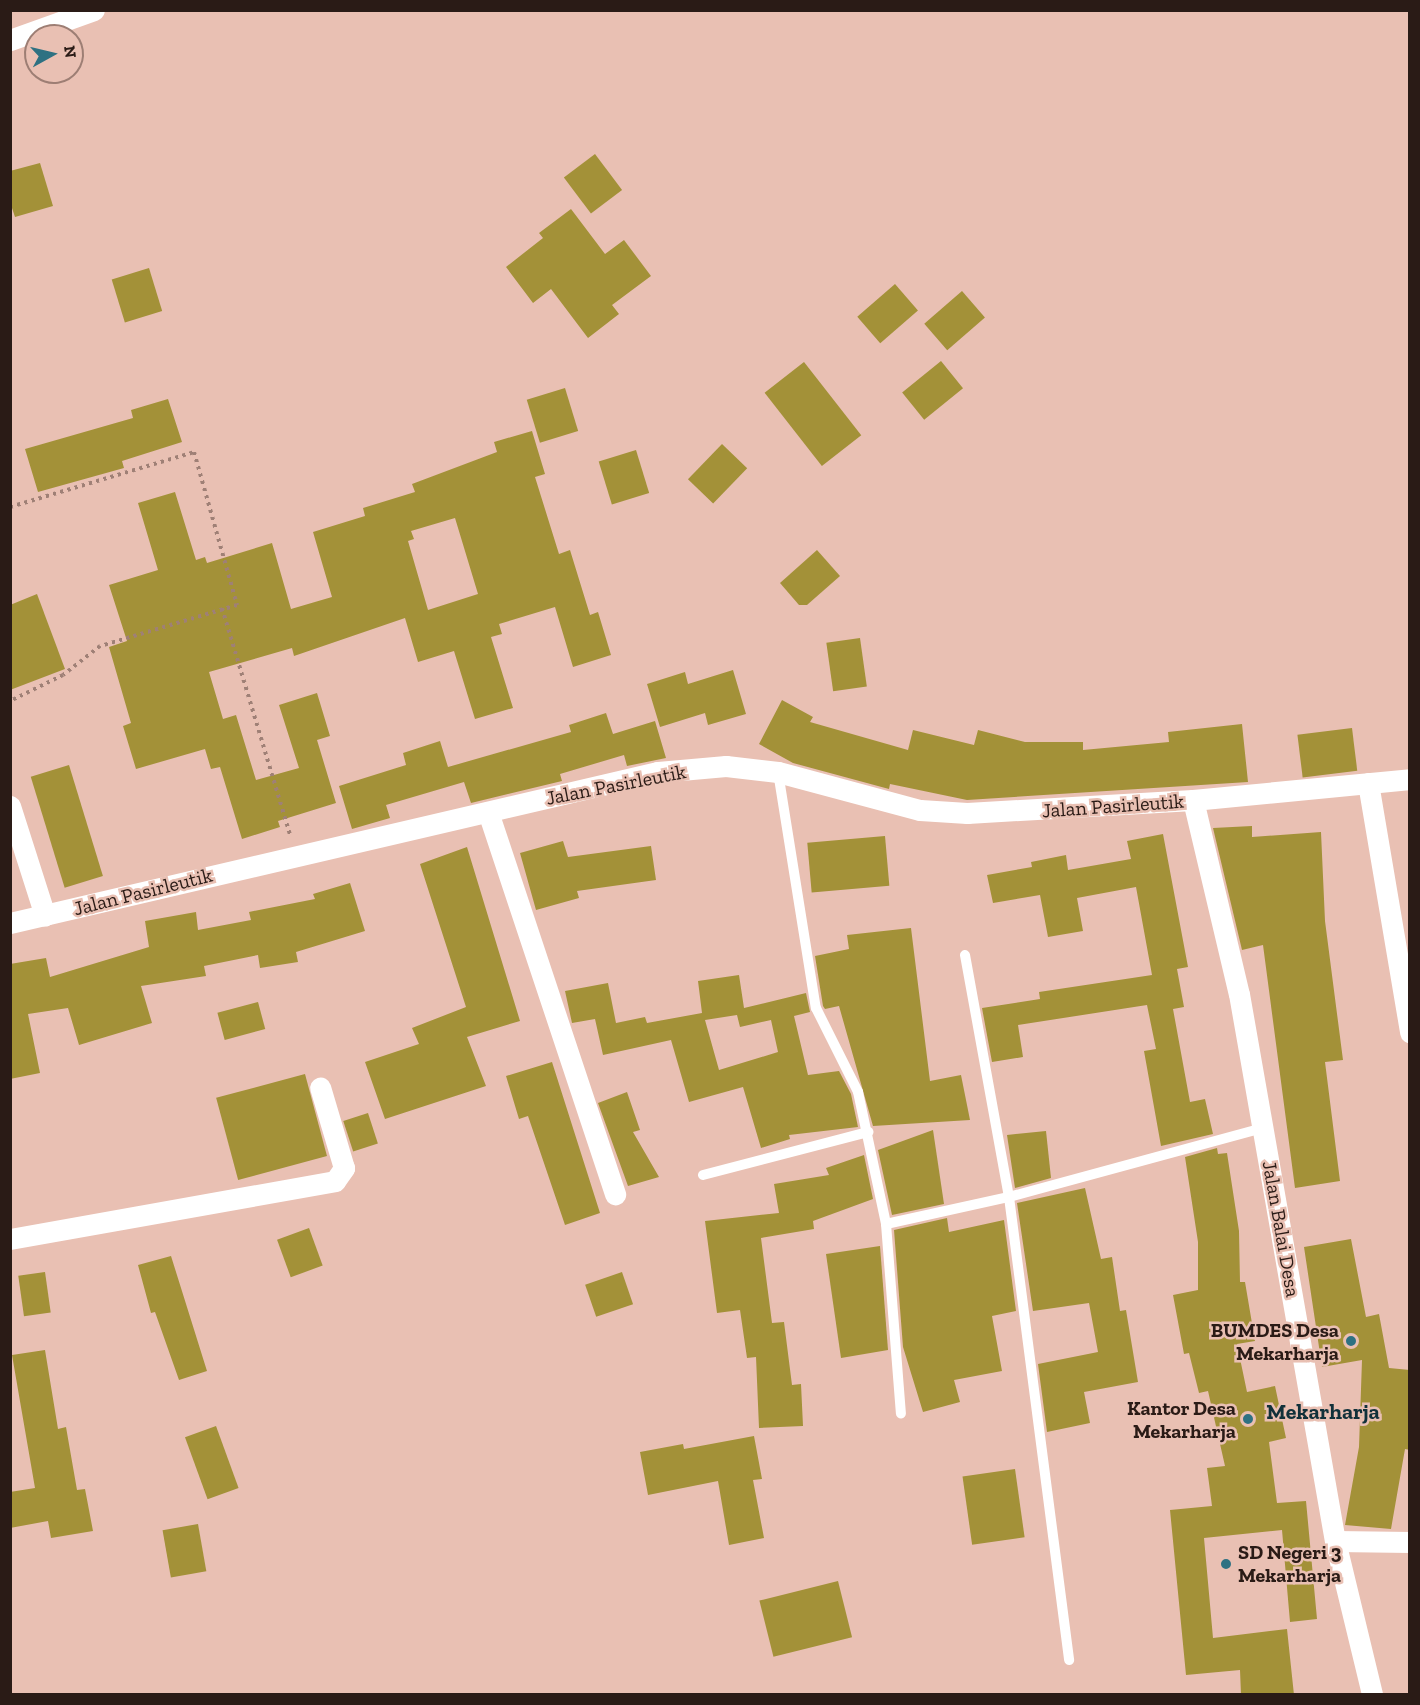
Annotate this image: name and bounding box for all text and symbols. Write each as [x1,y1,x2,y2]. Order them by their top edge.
north arrow [24,24,84,84]
text: N [60,44,81,59]
street label: Jalan Pasirleutik [544,760,688,810]
street label: Jalan Pasirleutik [1041,789,1185,823]
street label: Jalan Pasirleutik [71,863,215,921]
street label: Jalan Balai Desa [1257,1159,1305,1299]
place label: BUMDES Desa Mekarharja [1211,1318,1339,1365]
marker: BUMDES Desa Mekarharja [1344,1334,1358,1348]
place label: Kantor Desa Mekarharja [1127,1396,1236,1443]
district label: Mekarharja [1266,1399,1380,1425]
marker: Kantor Desa Mekarharja [1241,1412,1255,1426]
place label: SD Negeri 3 Mekarharja [1238,1540,1341,1587]
marker: SD Negeri 3 Mekarharja [1219,1557,1233,1571]

